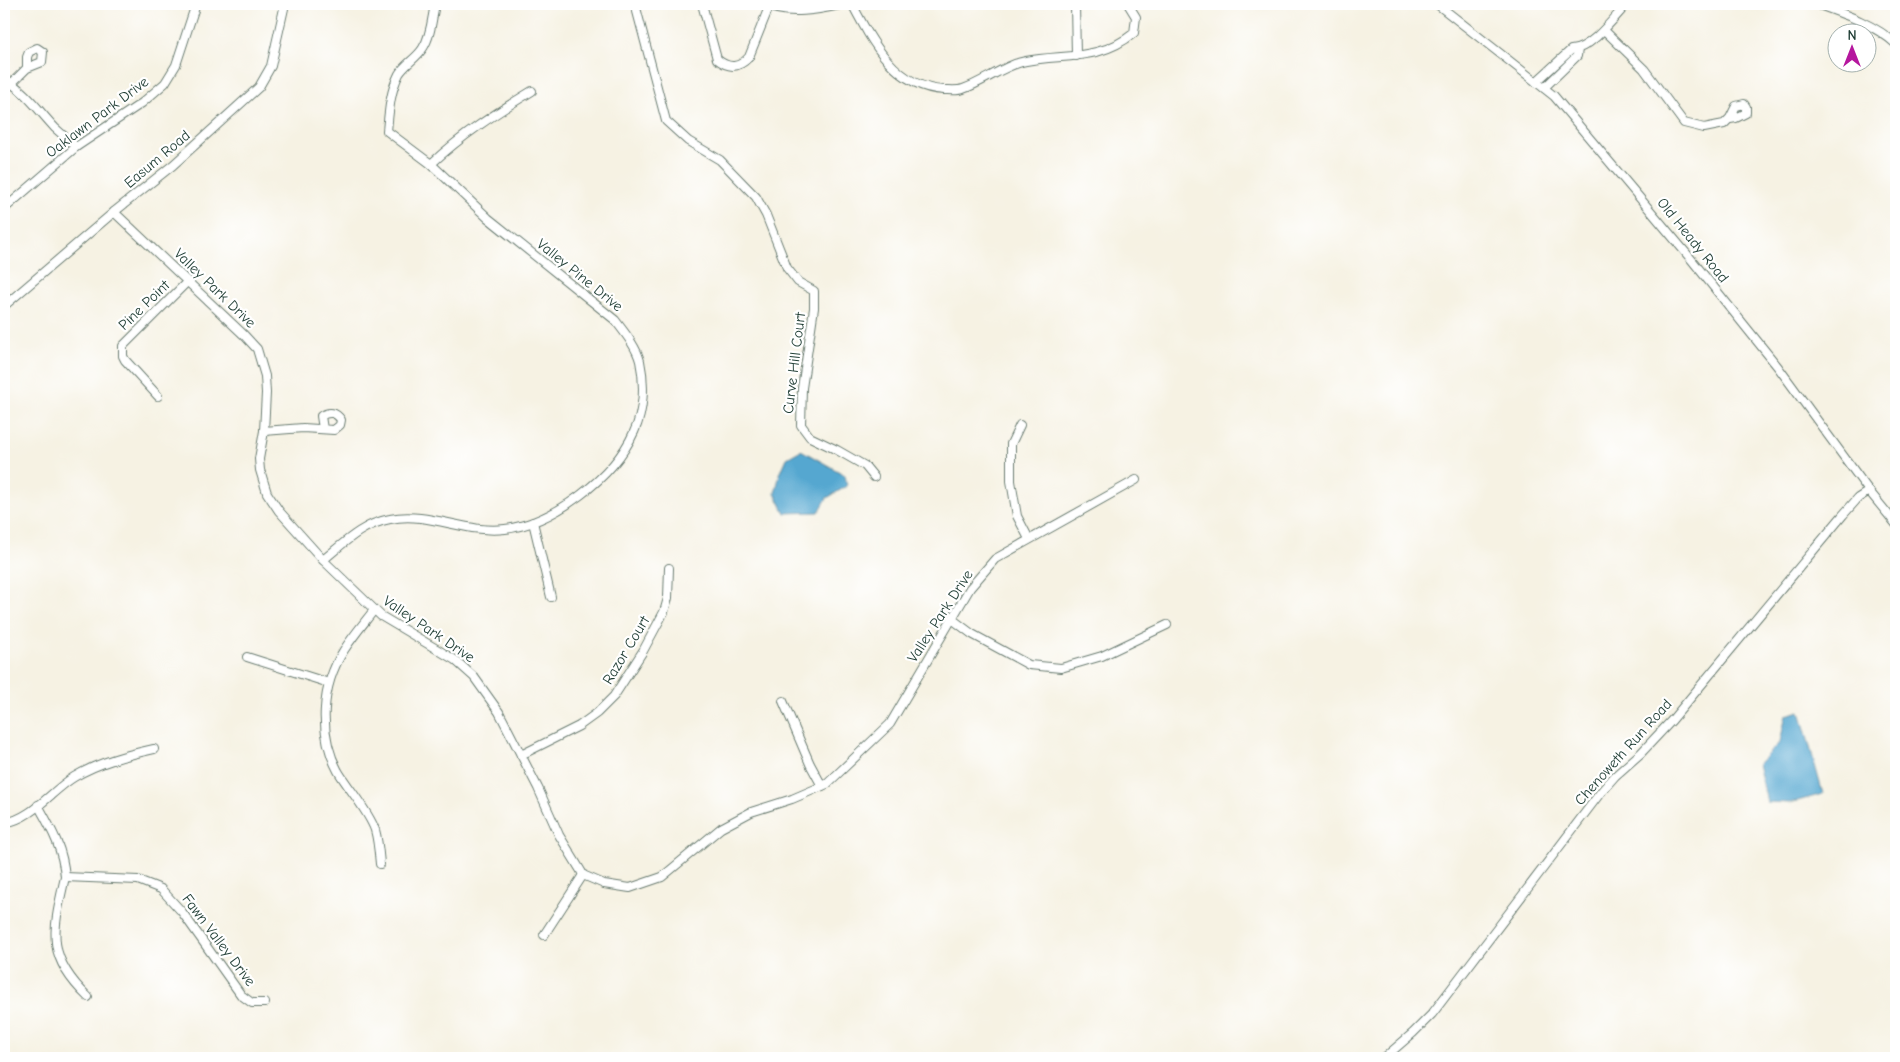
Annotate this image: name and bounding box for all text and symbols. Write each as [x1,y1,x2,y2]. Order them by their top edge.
north arrow [1828,22,1878,72]
text: N [1847,27,1857,44]
street label: Oaklawn Park Drive [42,72,152,161]
street label: Easum Road [120,126,194,192]
street label: Old Heady Road [1653,194,1733,286]
street label: Valley Pine Drive [533,235,627,316]
street label: Valley Park Drive [170,244,260,332]
street label: Pine Point [115,276,174,334]
street label: Curve Hill Court [779,310,809,415]
street label: Valley Park Drive [903,566,977,666]
street label: Valley Park Drive [380,592,479,667]
street label: Razor Court [599,612,654,687]
street label: Chenoweth Run Road [1571,695,1675,809]
street label: Fawn Valley Drive [178,890,260,990]

